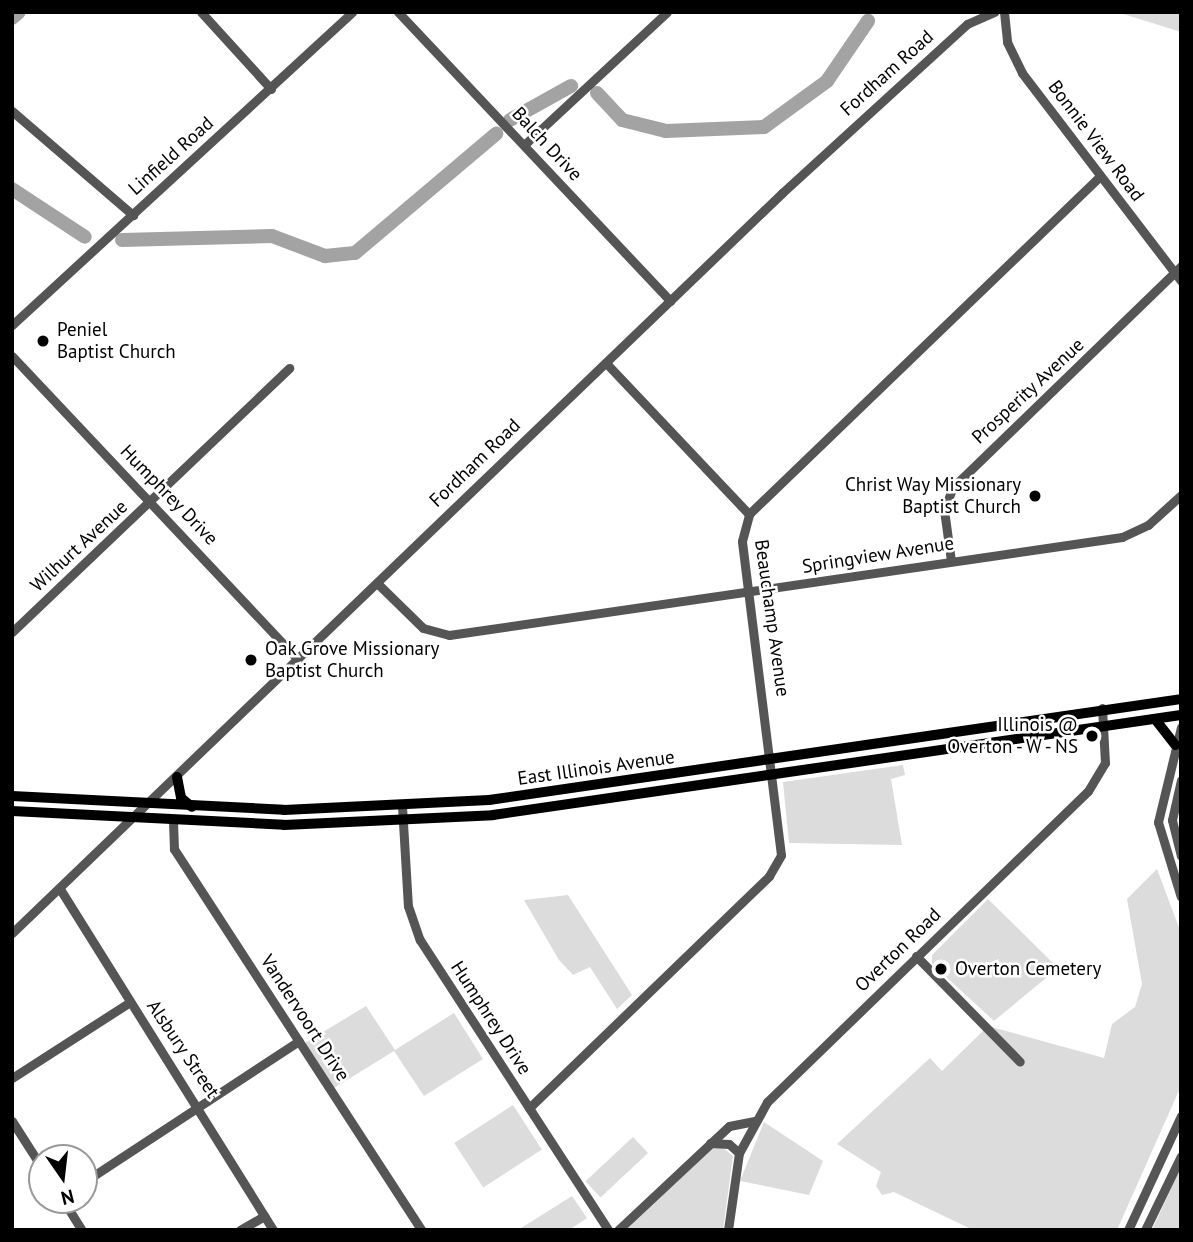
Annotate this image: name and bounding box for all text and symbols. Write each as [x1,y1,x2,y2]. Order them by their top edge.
street label: Fordham Road [836,25,938,121]
street label: Bonnie View Road [1043,76,1149,206]
street label: Balch Drive [507,102,587,186]
street label: Linfield Road [124,112,218,200]
place label: Peniel Baptist Church [57,319,176,363]
marker: Peniel Baptist Church [35,333,51,349]
street label: Prosperity Avenue [967,333,1089,449]
street label: Fordham Road [425,414,525,512]
street label: Humphrey Drive [115,440,223,550]
place label: Christ Way Missionary Baptist Church [844,474,1021,518]
marker: Christ Way Missionary Baptist Church [1027,488,1043,504]
street label: Wilhurt Avenue [26,495,132,597]
street label: Springview Avenue [800,532,956,578]
street label: Beauchamp Avenue [750,538,794,698]
place label: Oak Grove Missionary Baptist Church [265,638,440,682]
marker: Oak Grove Missionary Baptist Church [243,652,259,668]
place label: Illinois @ Overton - W - NS [940,714,1078,758]
marker: Illinois @ Overton - W - NS [1084,728,1100,744]
street label: East Illinois Avenue [516,746,676,790]
street label: Overton Road [850,903,946,997]
street label: Vandervoort Drive [256,950,354,1086]
street label: Humphrey Drive [446,957,536,1079]
place label: Overton Cemetery [955,958,1101,980]
marker: Overton Cemetery [933,961,949,977]
street label: Alsbury Street [142,995,224,1103]
north arrow [28,1144,98,1214]
text: N [59,1184,77,1211]

